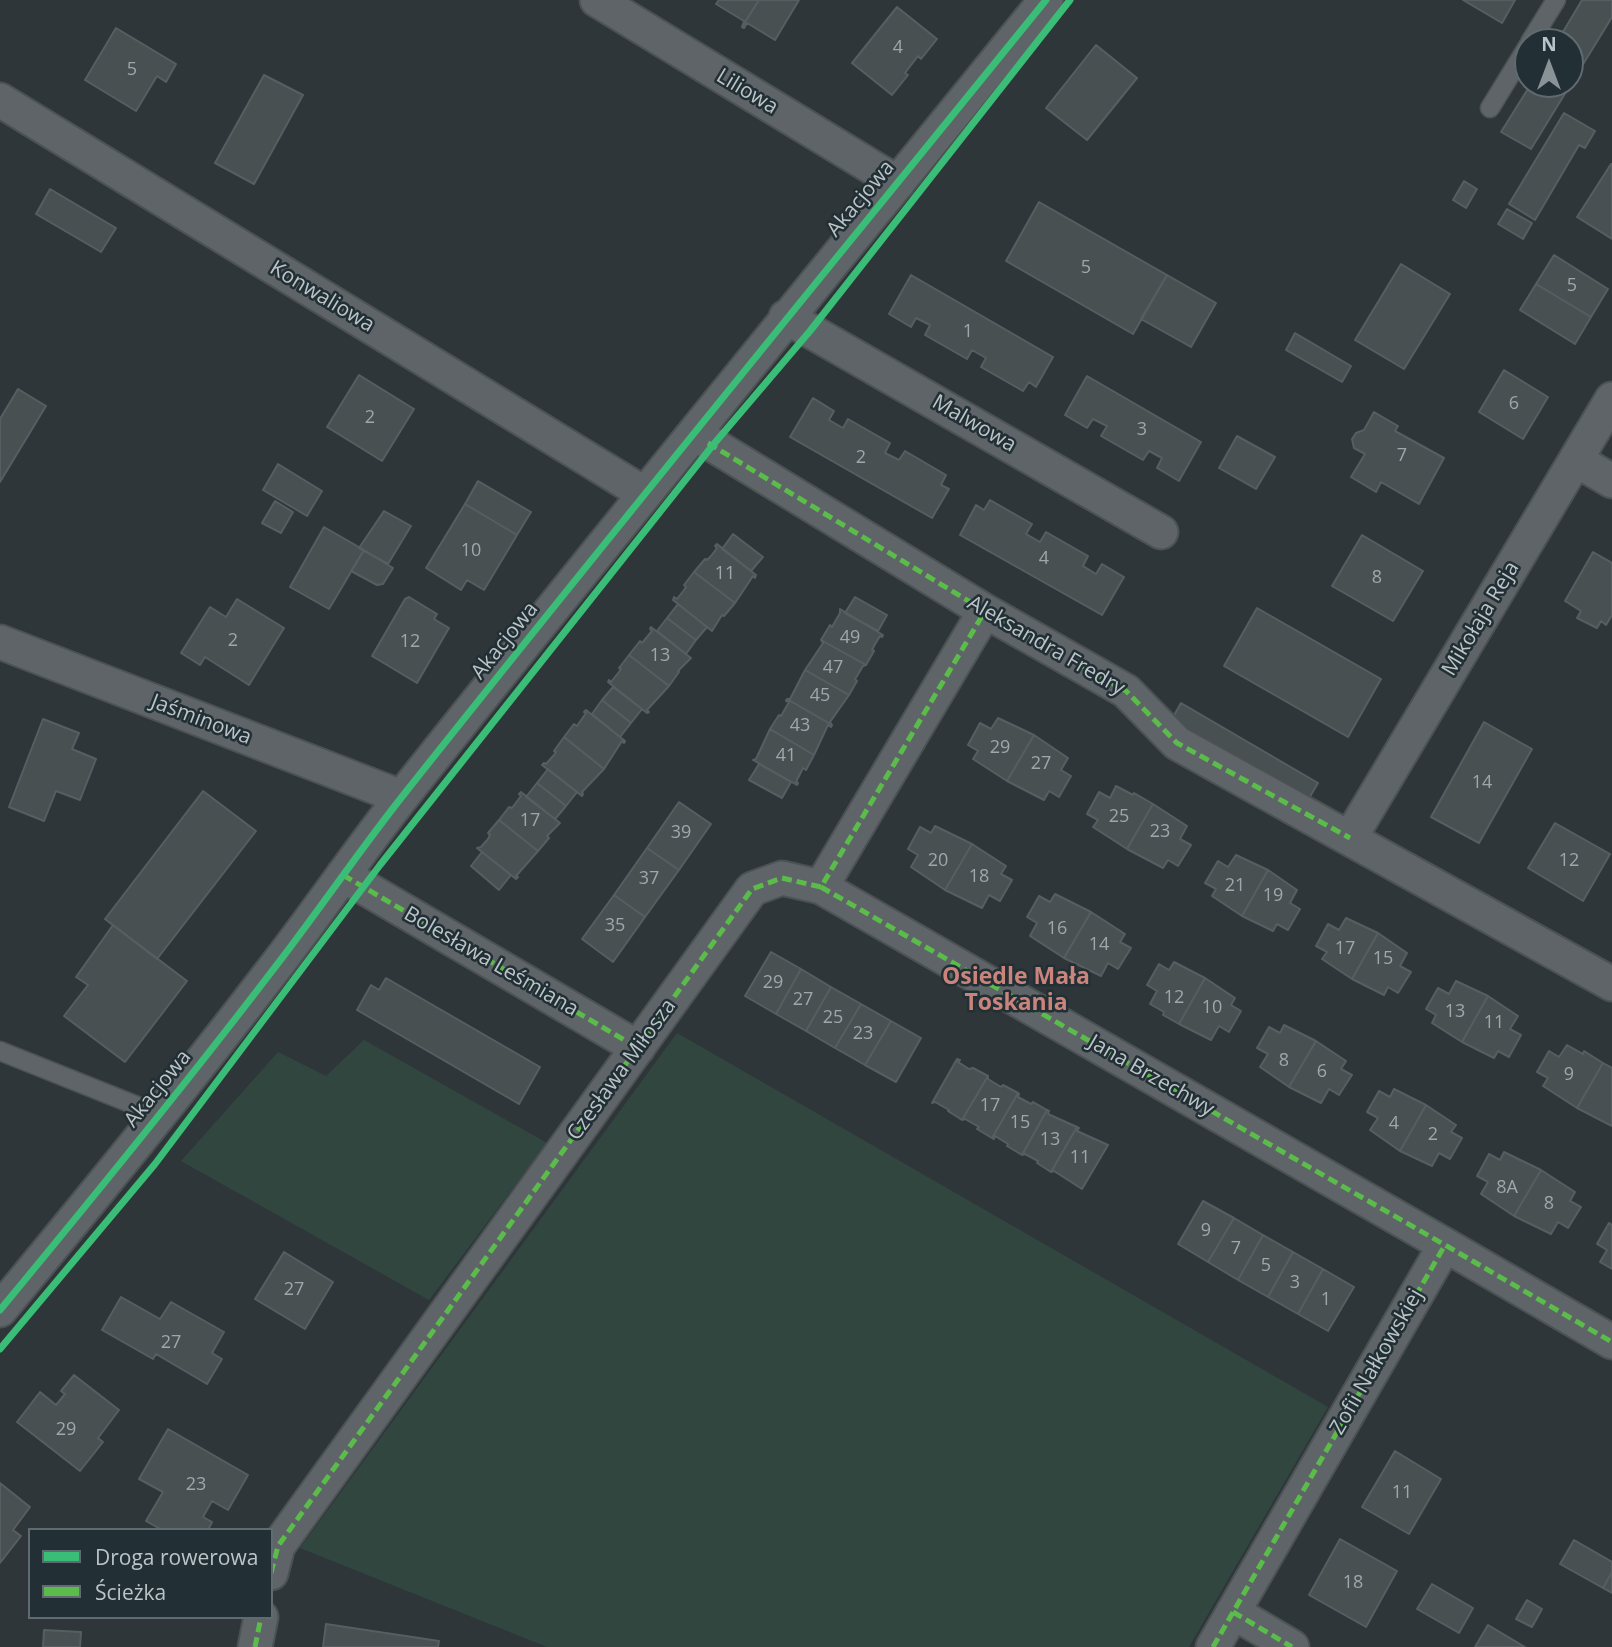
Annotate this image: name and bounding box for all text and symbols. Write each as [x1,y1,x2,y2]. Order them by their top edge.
north arrow [1514,28,1584,98]
text: N [1541,31,1557,57]
house number: 4 [893,37,903,59]
house number: 5 [127,59,137,81]
street label: Liliowa [712,64,782,120]
street label: Akacjowa [822,156,900,242]
street label: Konwaliowa [265,256,379,338]
house number: 5 [1081,257,1091,279]
house number: 5 [1567,275,1577,297]
house number: 1 [963,321,973,343]
street label: Malwowa [928,390,1020,458]
house number: 6 [1509,393,1519,415]
house number: 2 [365,407,375,429]
house number: 3 [1137,419,1147,441]
house number: 7 [1397,445,1407,467]
house number: 2 [856,447,866,469]
house number: 10 [461,540,481,562]
house number: 4 [1039,548,1049,570]
street label: Mikołaja Reja [1437,557,1525,681]
house number: 11 [715,563,735,585]
house number: 8 [1372,567,1382,589]
street label: Aleksandra Fredry [963,591,1129,701]
street label: Akacjowa [466,597,544,685]
house number: 49 [840,627,860,649]
house number: 2 [228,630,238,652]
house number: 12 [400,631,420,653]
house number: 13 [650,645,670,667]
house number: 47 [823,657,843,679]
house number: 45 [810,685,830,707]
street label: Jaśminowa [147,689,255,751]
house number: 43 [790,715,810,737]
house number: 29 [990,737,1010,759]
house number: 41 [776,745,796,767]
house number: 27 [1031,753,1051,775]
house number: 14 [1472,772,1492,794]
house number: 25 [1109,806,1129,828]
house number: 17 [520,810,540,832]
house number: 23 [1150,821,1170,843]
house number: 39 [671,822,691,844]
house number: 20 [928,850,948,872]
house number: 12 [1559,850,1579,872]
house number: 18 [969,866,989,888]
house number: 37 [639,868,659,890]
house number: 21 [1225,875,1245,897]
house number: 19 [1263,885,1283,907]
street label: Bolesława Leśmiana [399,902,583,1022]
house number: 35 [605,915,625,937]
house number: 16 [1047,918,1067,940]
house number: 14 [1089,934,1109,956]
house number: 17 [1335,938,1355,960]
house number: 15 [1373,948,1393,970]
district label: Osiedle Mała Toskania [942,963,1090,1017]
house number: 29 [763,972,783,994]
house number: 12 [1164,987,1184,1009]
house number: 27 [793,989,813,1011]
street label: Czesława Miłosza [562,994,682,1146]
house number: 10 [1202,997,1222,1019]
house number: 13 [1445,1001,1465,1023]
house number: 25 [823,1007,843,1029]
house number: 11 [1484,1012,1504,1034]
house number: 23 [853,1023,873,1045]
street label: Jana Brzechwy [1084,1030,1218,1122]
street label: Akacjowa [119,1045,197,1133]
house number: 8 [1279,1050,1289,1072]
house number: 6 [1317,1061,1327,1083]
house number: 9 [1564,1064,1574,1086]
house number: 17 [980,1095,1000,1117]
house number: 15 [1010,1112,1030,1134]
house number: 4 [1389,1113,1399,1135]
house number: 2 [1428,1124,1438,1146]
house number: 13 [1040,1129,1060,1151]
house number: 11 [1070,1147,1090,1169]
house number: 8A [1496,1177,1518,1199]
house number: 8 [1544,1193,1554,1215]
house number: 9 [1201,1220,1211,1242]
house number: 7 [1231,1238,1241,1260]
house number: 5 [1261,1255,1271,1277]
house number: 3 [1290,1272,1300,1294]
house number: 27 [284,1279,304,1301]
street label: Zofii Nałkowskiej [1325,1285,1429,1439]
house number: 1 [1321,1289,1331,1311]
house number: 27 [161,1332,181,1354]
house number: 29 [56,1419,76,1441]
house number: 23 [186,1474,206,1496]
house number: 11 [1392,1482,1412,1504]
legend [28,1528,273,1619]
text: Droga rowerowa [95,1543,258,1571]
house number: 18 [1343,1572,1363,1594]
text: Ścieżka [95,1578,166,1606]

